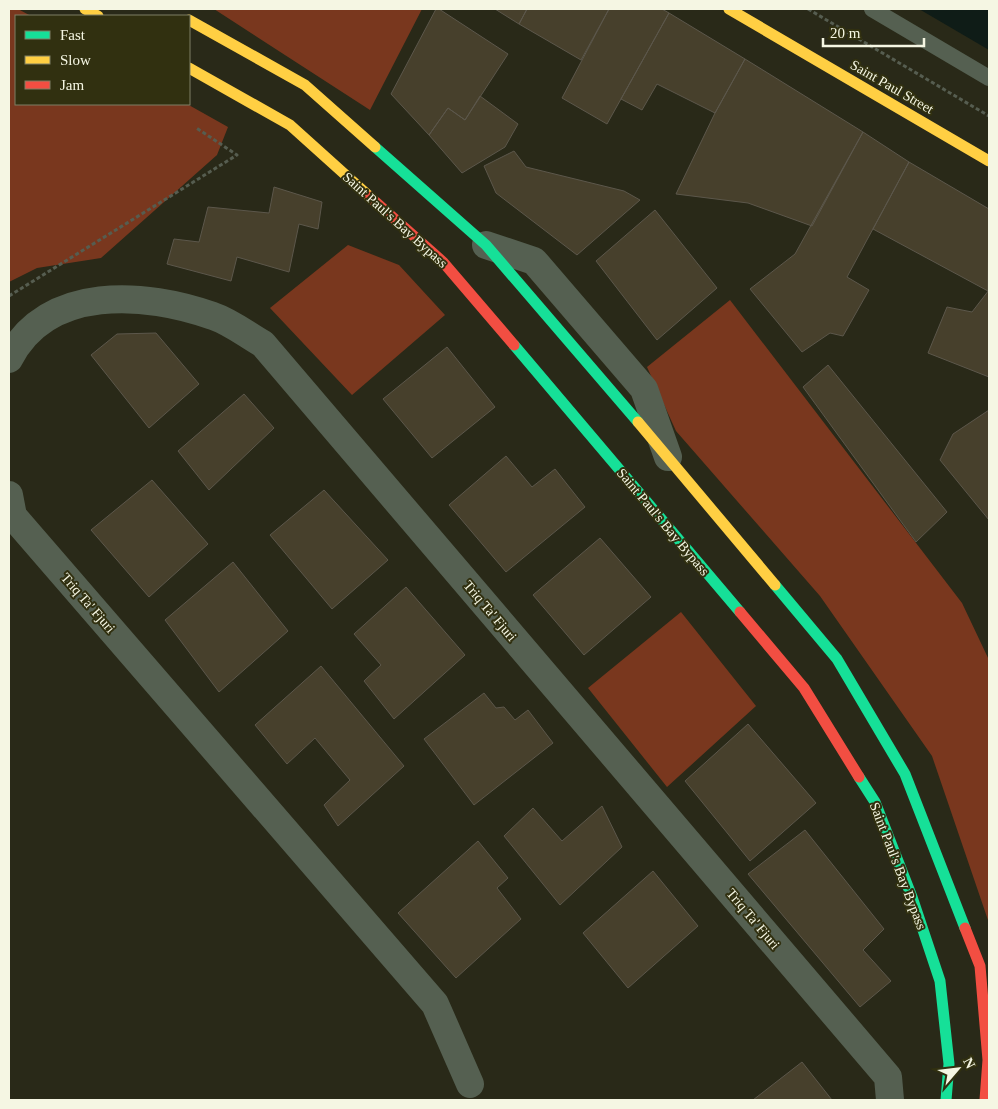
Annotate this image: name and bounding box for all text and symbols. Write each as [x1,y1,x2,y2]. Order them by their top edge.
legend [15,15,190,105]
scale bar [823,15,924,47]
text: 20 m [830,25,861,41]
text: Fast [60,27,86,43]
text: Slow [60,52,91,68]
street label: Saint Paul Street [848,57,936,117]
text: Jam [60,77,84,93]
street label: Saint Paul's Bay Bypass [340,169,450,271]
street label: Saint Paul's Bay Bypass [614,465,712,579]
street label: Triq Ta' Fjuri [58,570,118,636]
street label: Triq Ta' Fjuri [461,578,520,644]
street label: Saint Paul's Bay Bypass [867,800,929,932]
street label: Triq Ta' Fjuri [724,886,783,952]
north arrow [933,1044,983,1094]
text: N [960,1055,978,1071]

